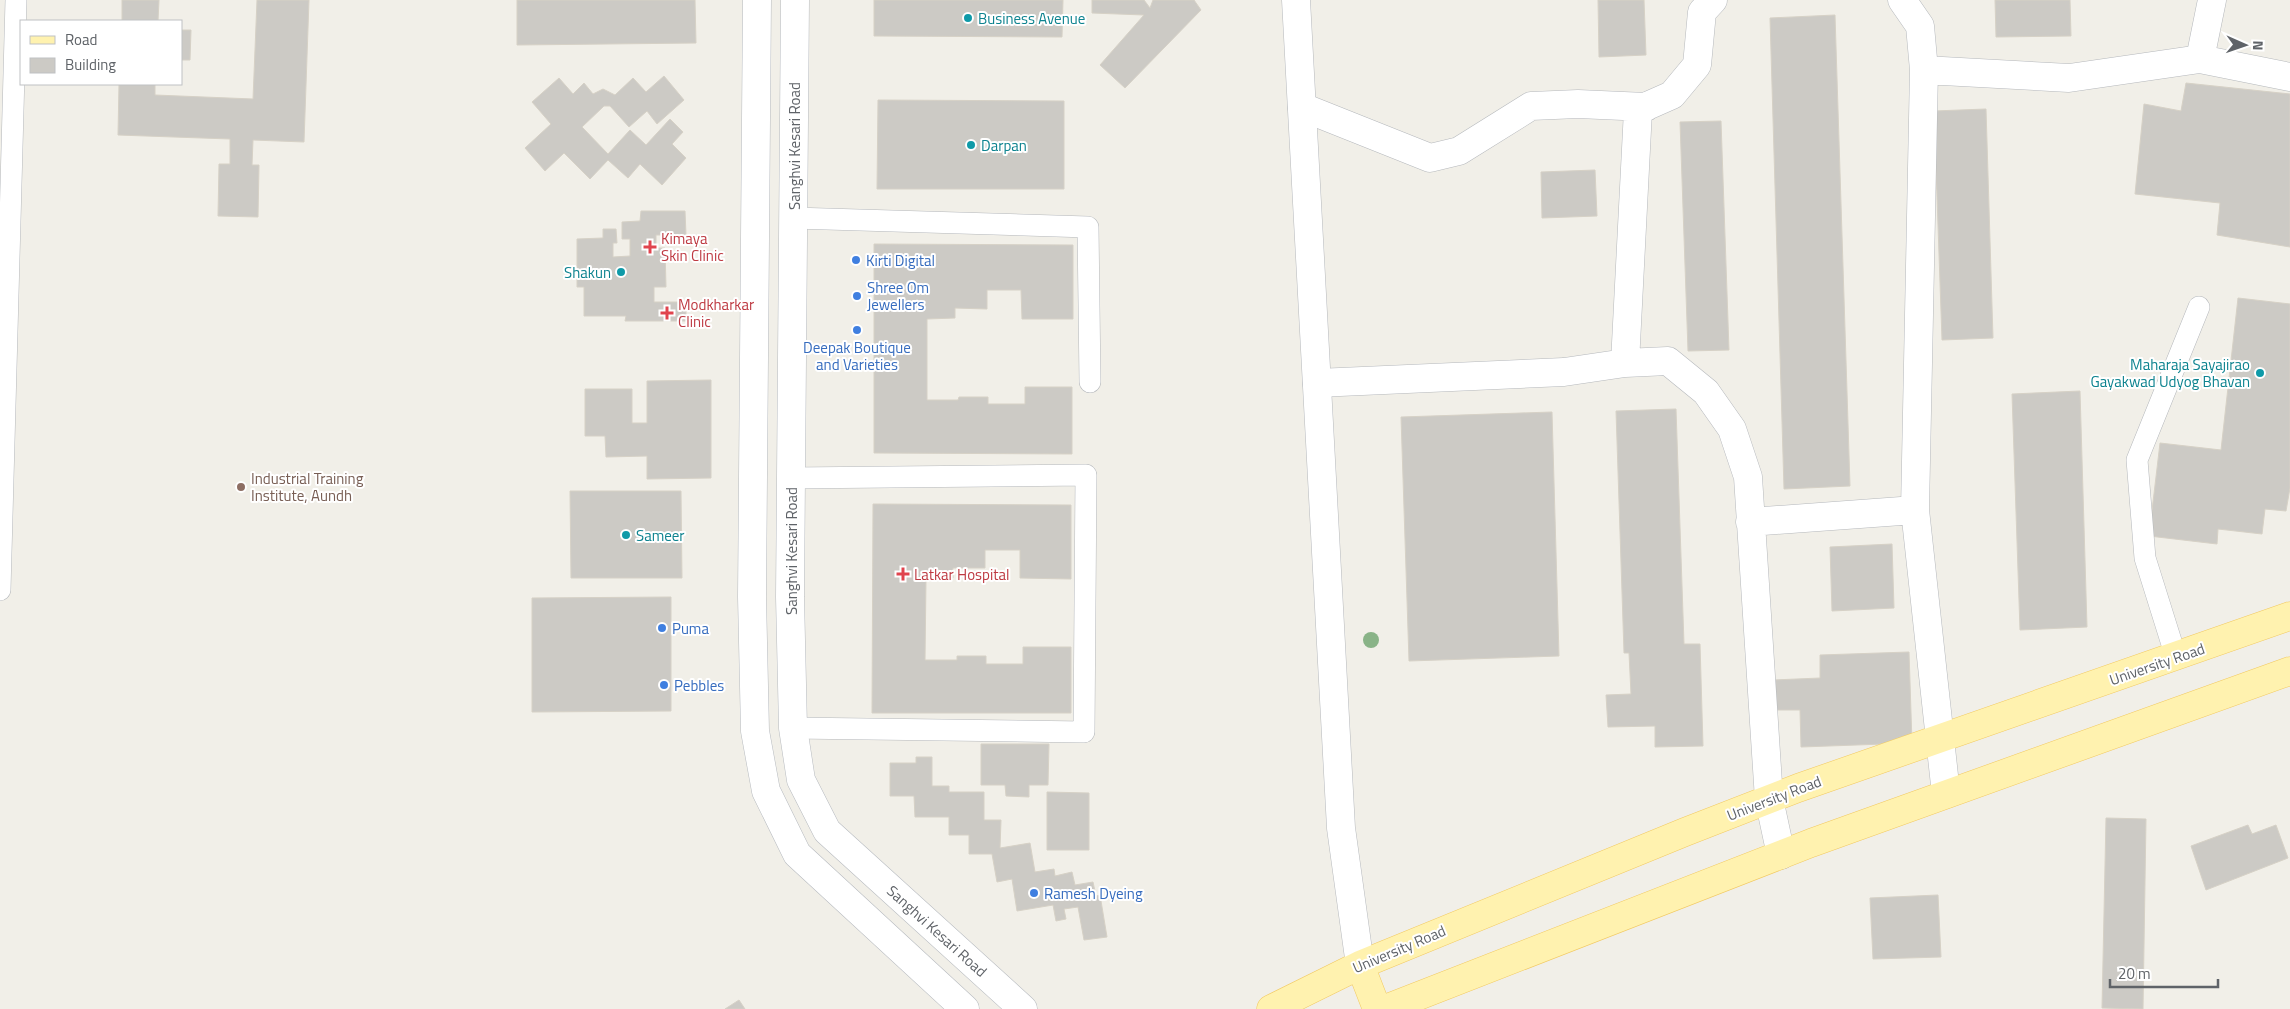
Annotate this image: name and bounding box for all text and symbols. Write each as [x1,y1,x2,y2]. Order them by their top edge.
place label: Business Avenue [978,7,1085,30]
marker: Business Avenue [962,12,974,24]
legend [20,20,182,85]
north arrow [2220,20,2270,70]
text: Road [65,28,97,51]
text: N [2248,40,2269,51]
text: Building [65,53,116,76]
street label: Sanghvi Kesari Road [783,82,806,210]
place label: Darpan [981,134,1027,157]
marker: Darpan [965,139,977,151]
place label: Kimaya Skin Clinic [661,227,724,267]
marker: Kimaya Skin Clinic [643,240,657,254]
place label: Kirti Digital [866,249,935,272]
marker: Kirti Digital [850,254,862,266]
place label: Shakun [564,261,611,284]
marker: Shakun [615,266,627,278]
place label: Shree Om Jewellers [867,276,929,316]
marker: Shree Om Jewellers [851,290,863,302]
place label: Modkharkar Clinic [678,293,754,333]
marker: Modkharkar Clinic [660,306,674,320]
marker: Deepak Boutique and Varieties [851,324,863,336]
place label: Deepak Boutique and Varieties [803,336,911,376]
place label: Maharaja Sayajirao Gayakwad Udyog Bhavan [2090,353,2250,393]
marker: Maharaja Sayajirao Gayakwad Udyog Bhavan [2254,367,2266,379]
place label: Industrial Training Institute, Aundh [251,467,364,507]
marker: Industrial Training Institute, Aundh [235,481,247,493]
street label: Sanghvi Kesari Road [780,487,803,615]
place label: Sameer [636,524,685,547]
marker: Sameer [620,529,632,541]
place label: Latkar Hospital [914,563,1010,586]
marker: Latkar Hospital [896,567,910,581]
place label: Puma [672,617,709,640]
marker: Puma [656,622,668,634]
street label: University Road [2106,637,2208,691]
place label: Pebbles [674,674,724,697]
marker: Pebbles [658,679,670,691]
street label: University Road [1723,769,1825,827]
street label: Sanghvi Kesari Road [882,880,992,982]
place label: Ramesh Dyeing [1044,882,1143,905]
marker: Ramesh Dyeing [1028,887,1040,899]
street label: University Road [1349,919,1449,979]
scale bar [2110,956,2218,988]
text: 20 m [2118,962,2151,985]

